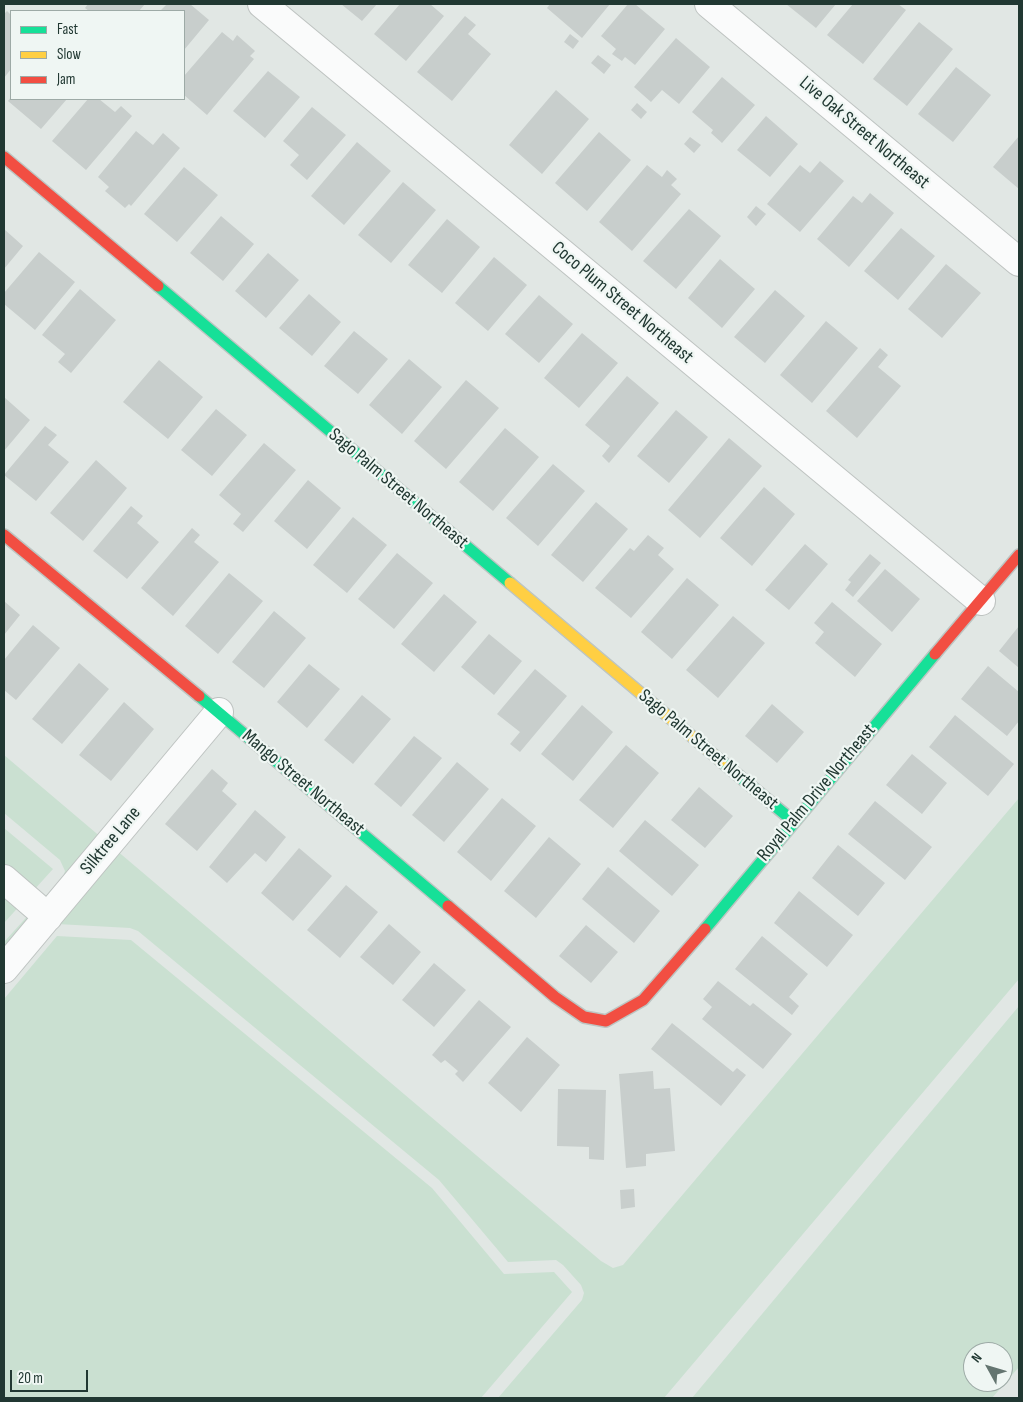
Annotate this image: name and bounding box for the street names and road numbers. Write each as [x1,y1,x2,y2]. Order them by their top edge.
street label: Live Oak Street Northeast [794,72,934,194]
street label: Coco Plum Street Northeast [547,237,697,369]
street label: Sago Palm Street Northeast [323,424,473,554]
street label: Sago Palm Street Northeast [633,685,783,815]
street label: Royal Palm Drive Northeast [753,720,881,866]
street label: Mango Street Northeast [237,725,369,841]
street label: Silktree Lane [76,802,146,880]

